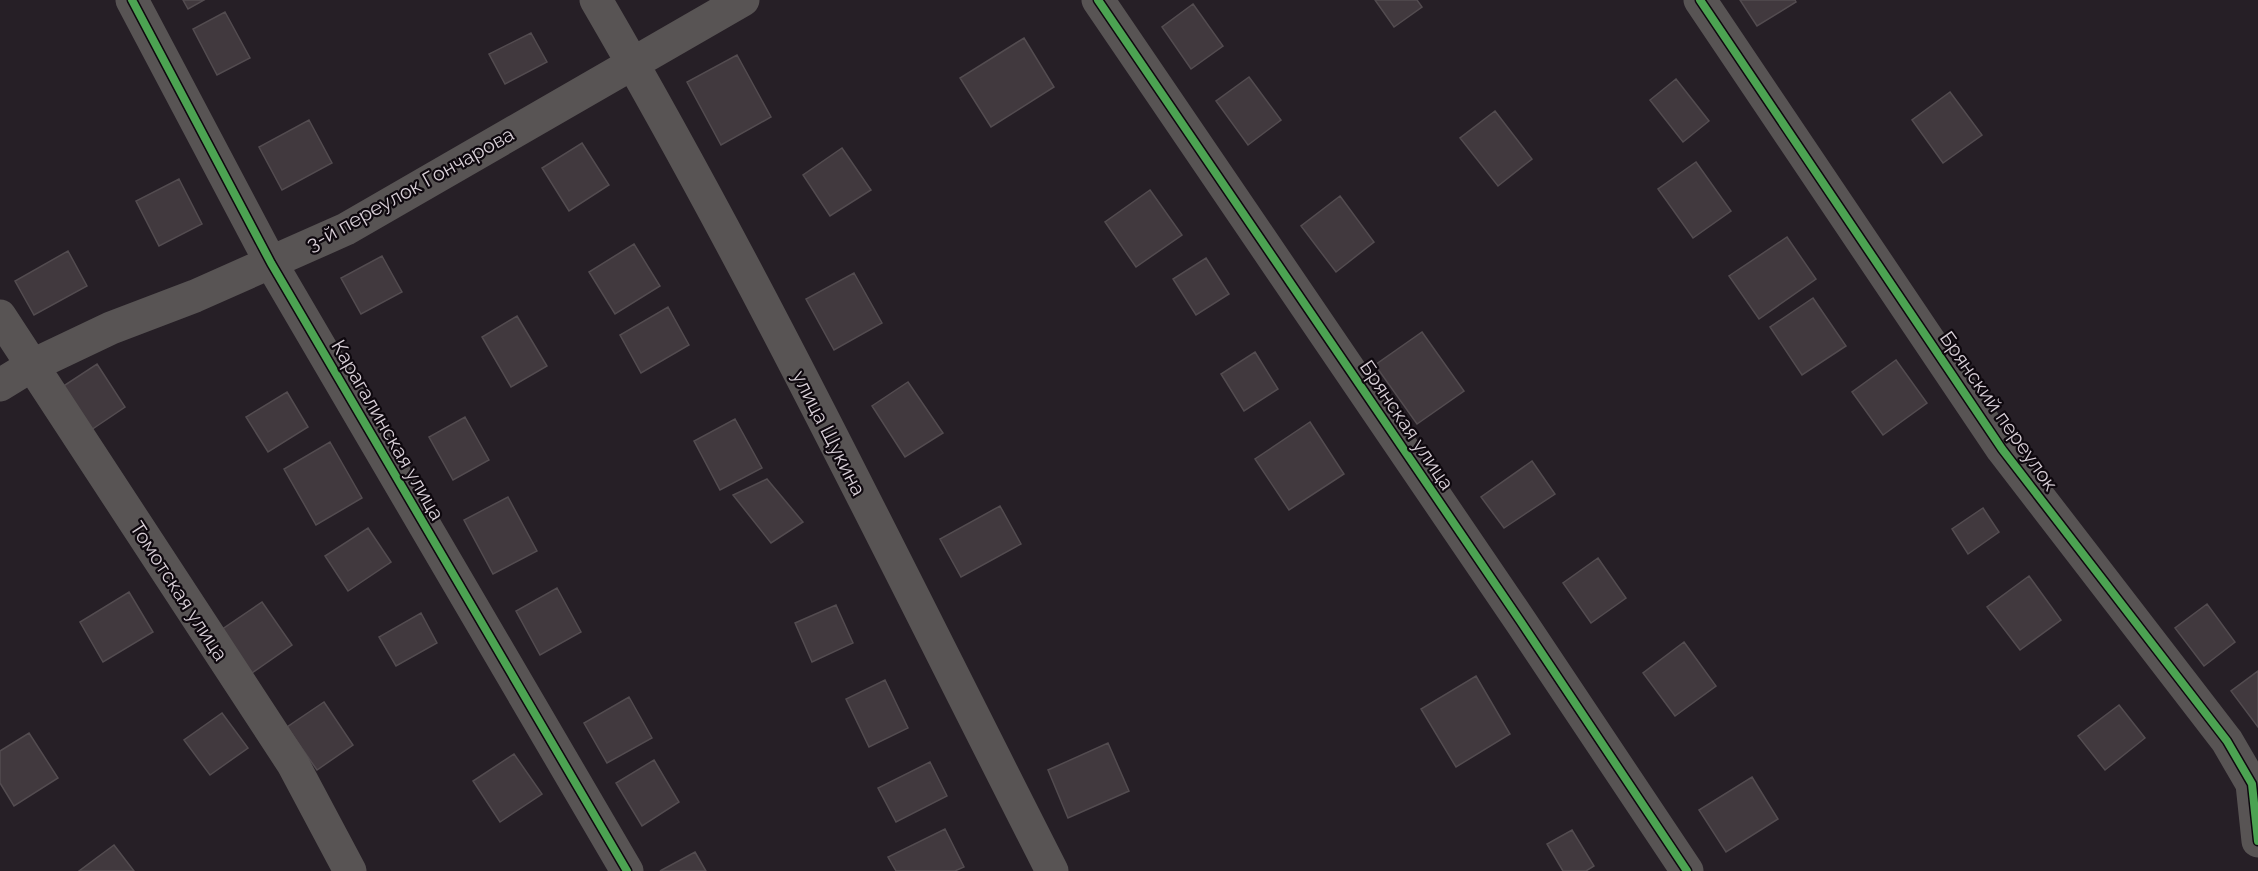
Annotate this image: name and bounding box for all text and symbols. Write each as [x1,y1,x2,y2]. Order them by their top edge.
street label: 3-й переулок Гончарова [302,122,518,256]
street label: Брянский переулок [1935,327,2063,495]
street label: Карагалинская улица [326,335,450,525]
street label: Брянская улица [1355,356,1459,494]
street label: улица Щукина [787,366,871,500]
street label: Томотская улица [125,517,233,665]

